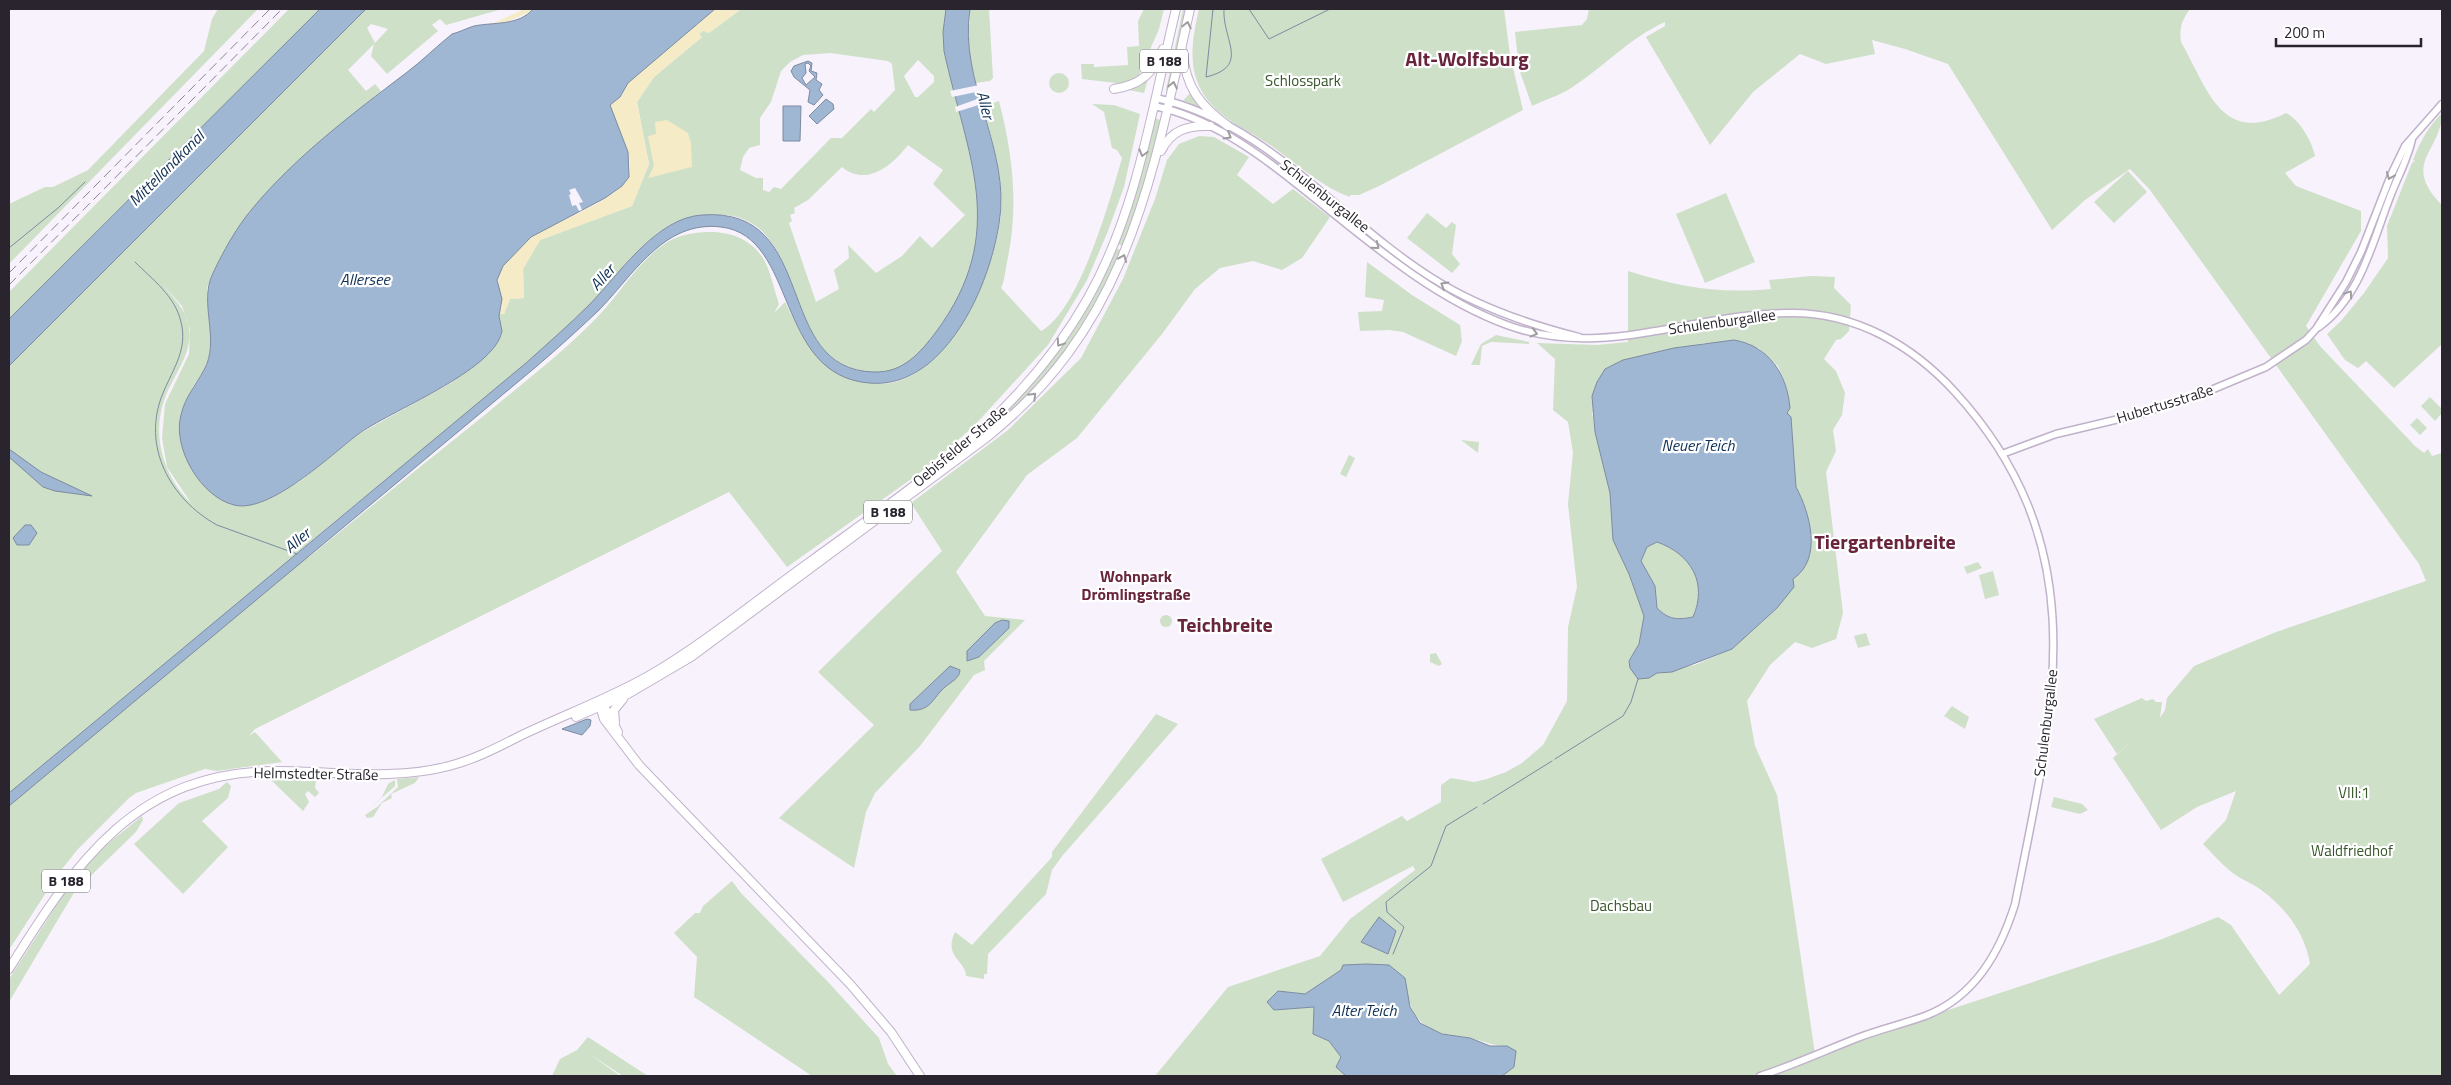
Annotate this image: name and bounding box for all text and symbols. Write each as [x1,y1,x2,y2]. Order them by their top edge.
scale bar [2276,15,2421,47]
one-way arrow [1181,21,1192,30]
text: 200 m [2284,21,2325,44]
district label: Alt-Wolfsburg [1405,43,1529,74]
road number: B 188 [1140,49,1188,72]
park label: Schlosspark [1265,69,1341,92]
one-way arrow [1168,80,1178,89]
water label: Aller [971,88,1002,123]
water label: Mittellandkanal [123,124,210,211]
one-way arrow [1223,130,1232,140]
one-way arrow [1138,149,1149,158]
street label: Schulenburgallee [1276,153,1375,238]
one-way arrow [2386,171,2397,180]
one-way arrow [1370,240,1379,249]
one-way arrow [1117,254,1128,263]
water label: Aller [584,257,622,296]
water label: Allersee [340,267,392,291]
one-way arrow [1441,282,1450,292]
one-way arrow [2343,290,2352,299]
street label: Schulenburgallee [1667,303,1777,340]
one-way arrow [1530,328,1538,338]
one-way arrow [1057,337,1066,347]
street label: Hubertusstraße [2114,378,2216,429]
one-way arrow [1027,393,1036,402]
street label: Oebisfelder Straße [907,399,1012,492]
water label: Neuer Teich [1662,433,1735,457]
road number: B 188 [864,501,912,524]
water label: Aller [278,521,317,558]
district label: Tiergartenbreite [1814,526,1956,557]
district label: Wohnpark Drömlingstraße [1081,564,1191,606]
district label: Teichbreite [1177,609,1273,640]
street label: Schulenburgallee [2028,668,2064,778]
street label: Helmstedter Straße [253,761,379,786]
park label: VIII:1 [2338,781,2370,804]
park label: Waldfriedhof [2311,839,2393,862]
road number: B 188 [42,869,90,892]
park label: Dachsbau [1590,894,1652,917]
water label: Alter Teich [1332,998,1397,1022]

